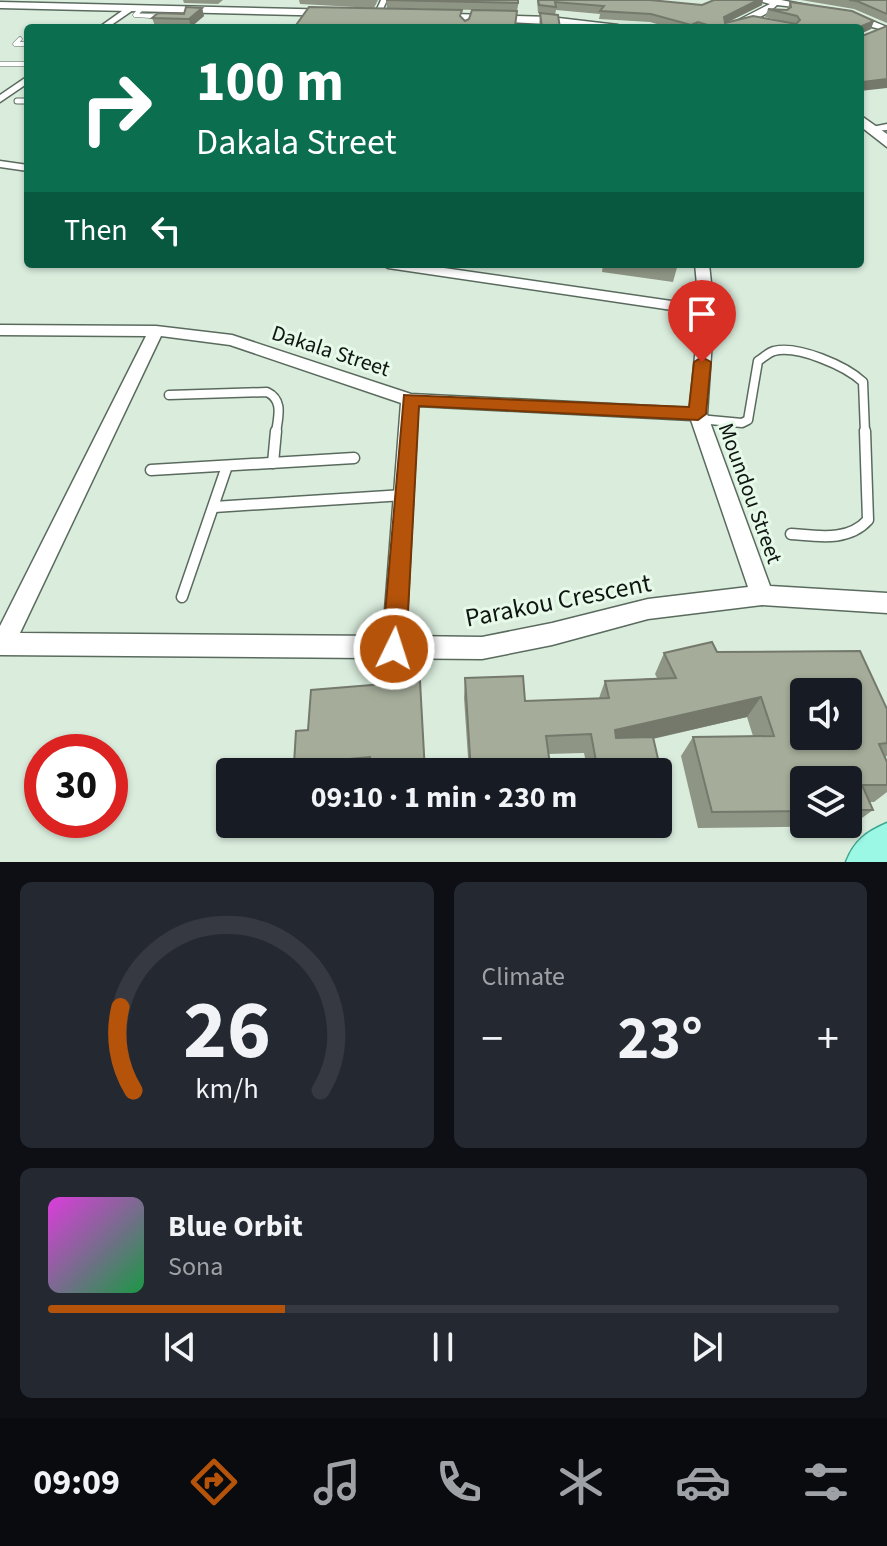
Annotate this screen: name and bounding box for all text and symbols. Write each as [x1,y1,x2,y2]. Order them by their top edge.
text: 100 m [196,43,344,122]
icon: right [64,56,168,160]
text: Dakala Street [196,117,397,168]
icon: left [144,208,188,252]
text: Then [64,209,128,252]
pin [668,280,736,362]
icon: arrive [680,292,724,336]
street label: Dakala Street [267,317,394,385]
street label: Moundou Street [710,419,791,569]
street label: Parakou Crescent [462,564,654,637]
position arrow [352,607,436,691]
map controls [790,678,862,838]
button: sound [790,678,862,750]
speed limit sign: 30 [24,734,128,838]
button: layers [790,766,862,838]
text: 09:10 · 1 min · 230 m [311,776,577,819]
text: Climate [482,958,565,995]
text: 26 [183,972,271,1090]
text: 23° [618,997,703,1082]
text: − [482,1008,503,1071]
text: + [817,1008,839,1071]
text: km/h [195,1069,258,1109]
text: Blue Orbit [168,1205,303,1248]
text: Sona [168,1248,223,1285]
icon: previous [158,1325,202,1369]
icon: pause [421,1325,465,1369]
icon: next [685,1325,729,1369]
icon: directions [186,1454,242,1510]
icon: music [309,1454,365,1510]
icon: phone [431,1454,487,1510]
icon: climate [553,1454,609,1510]
icon: car [675,1454,731,1510]
icon: filters [798,1454,854,1510]
text: 09:09 [33,1457,120,1508]

